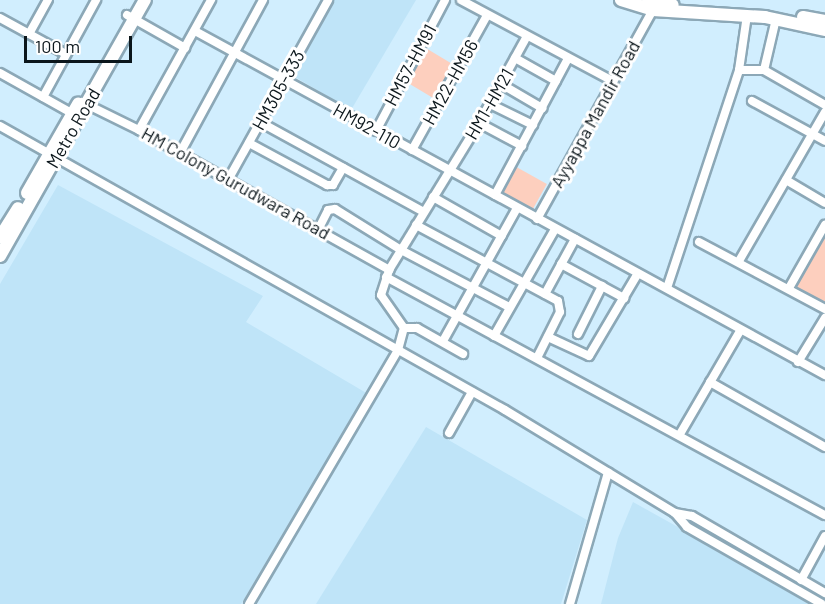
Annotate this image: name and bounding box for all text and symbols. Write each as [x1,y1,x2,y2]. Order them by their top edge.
street label: HM57-HM91 [379,20,441,110]
scale bar [27,24,135,62]
text: 100 m [35,35,80,57]
street label: HM22-HM56 [418,36,482,128]
street label: Ayyappa Mandir Road [546,37,644,191]
street label: HM305-333 [247,46,309,134]
street label: HM1-HM21 [460,65,518,143]
street label: Metro Road [42,84,104,172]
street label: HM92-110 [330,99,404,153]
street label: HM Colony Gurudwara Road [138,122,334,244]

